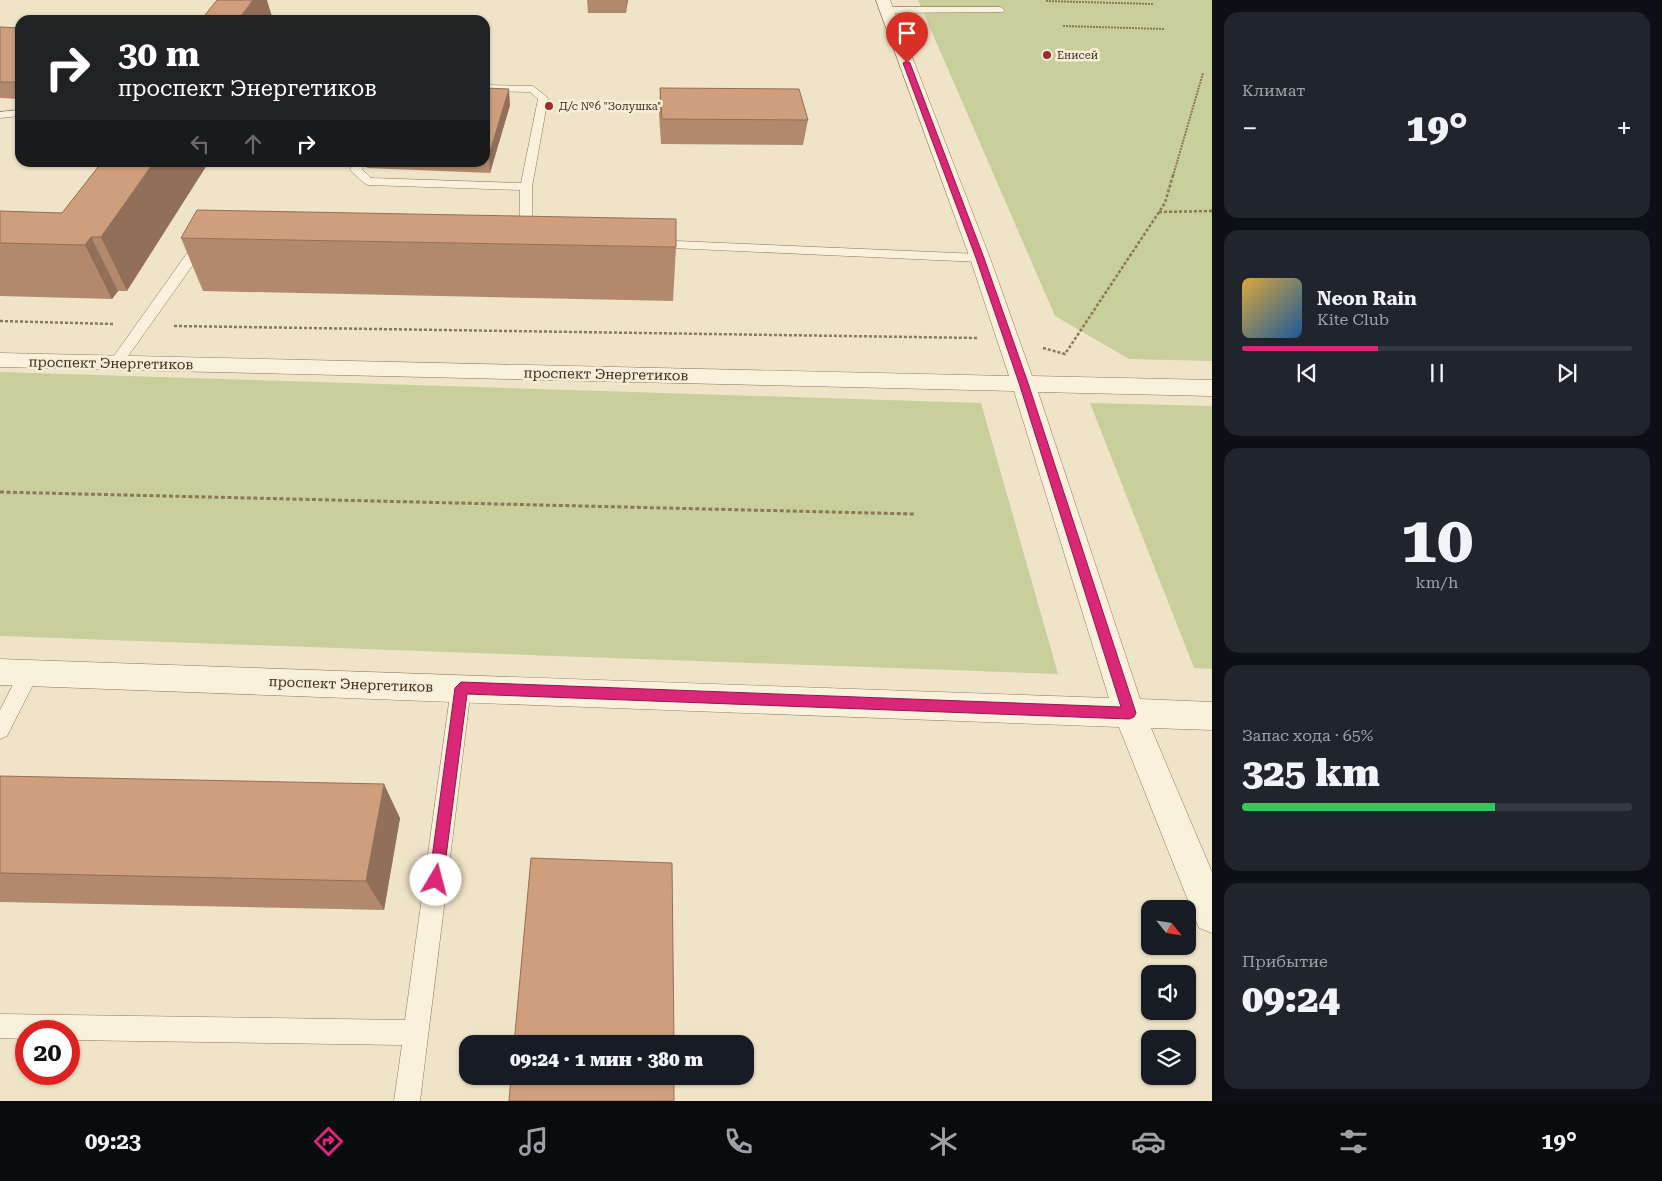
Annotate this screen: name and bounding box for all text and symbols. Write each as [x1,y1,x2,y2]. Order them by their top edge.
pin [886,12,928,63]
icon: arrive [893,19,921,47]
text: 30 m [118,34,200,75]
icon: right [35,35,100,100]
marker: Енисей [1041,49,1053,61]
place label: Енисей [1057,49,1098,62]
text: проспект Энергетиков [118,76,377,101]
text: Климат [1242,81,1305,100]
marker: Д/с №6 "Золушка" [543,100,555,112]
place label: Д/с №6 "Золушка" [559,100,661,113]
text: 19° [1406,106,1468,150]
text: − [1242,112,1258,145]
text: + [1616,112,1632,145]
icon: left [186,130,214,158]
icon: ahead [239,130,267,158]
icon: right [292,130,320,158]
text: Neon Rain [1317,287,1417,310]
text: Kite Club [1317,310,1389,329]
street label: проспект Энергетиков [28,354,194,372]
icon: previous [1293,359,1321,387]
icon: pause [1423,359,1451,387]
icon: next [1553,359,1581,387]
street label: проспект Энергетиков [523,365,689,383]
text: 10 [1401,502,1473,578]
text: km/h [1416,573,1458,592]
street label: проспект Энергетиков [268,673,434,695]
text: Запас хода · 65% [1242,726,1373,745]
text: 325 km [1242,751,1380,795]
position arrow [409,853,461,905]
north arrow [1141,900,1196,955]
map controls [1141,900,1196,1085]
text: Прибытие [1242,952,1328,971]
button: sound [1141,965,1196,1020]
text: 09:24 [1242,977,1340,1021]
speed limit sign: 20 [15,1020,80,1085]
button: layers [1141,1030,1196,1085]
text: 09:24 · 1 мин · 380 m [510,1048,703,1071]
icon: directions [311,1124,346,1159]
icon: music [516,1124,551,1159]
icon: phone [721,1124,756,1159]
icon: climate [926,1124,961,1159]
icon: car [1131,1124,1166,1159]
icon: filters [1336,1124,1371,1159]
text: 09:23 [85,1129,141,1154]
text: 19° [1541,1129,1577,1154]

